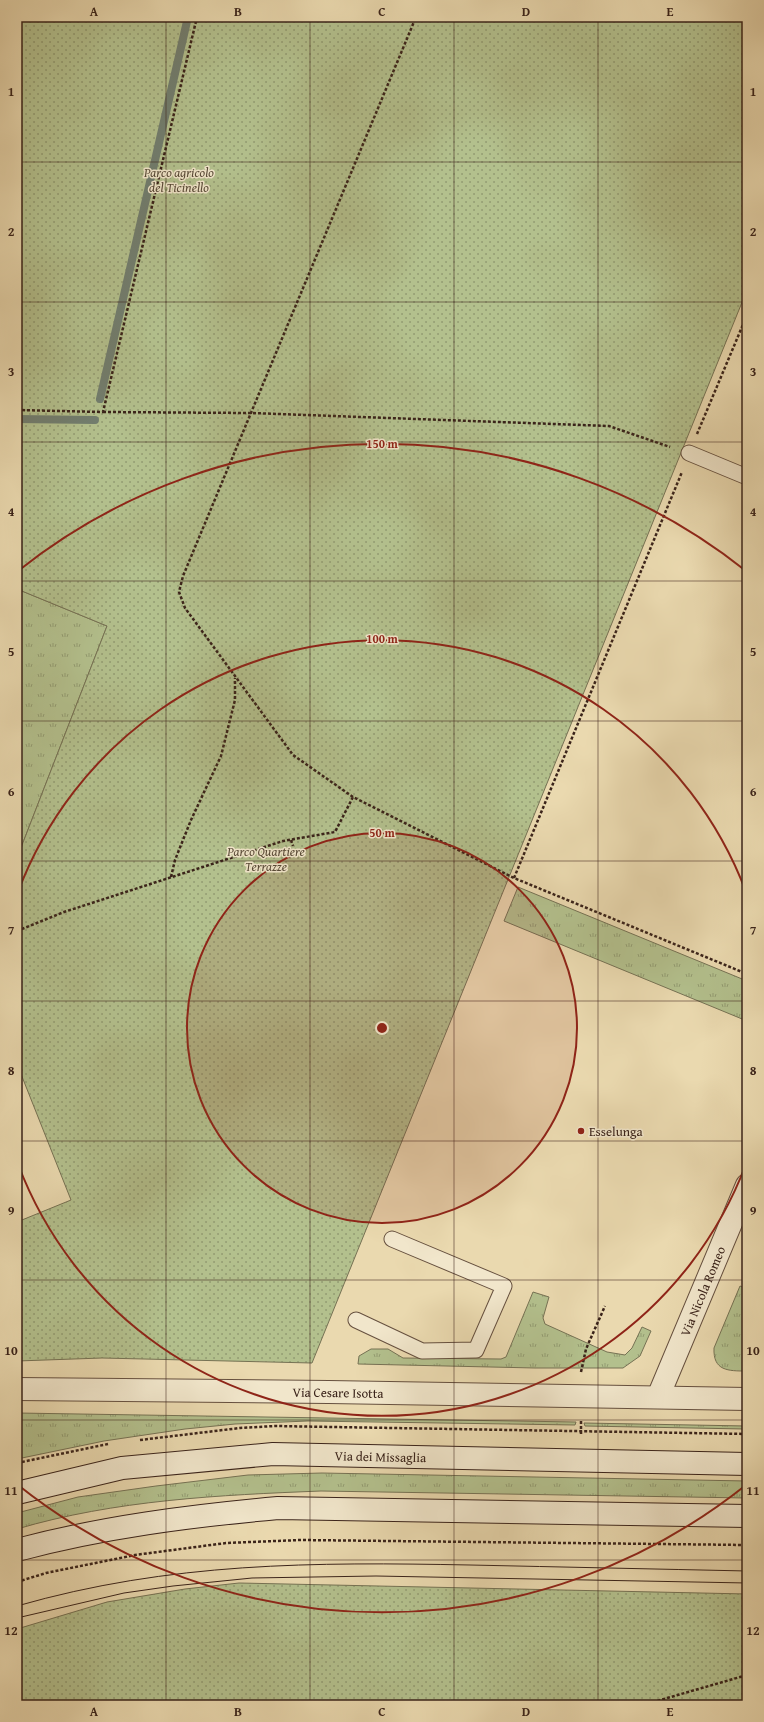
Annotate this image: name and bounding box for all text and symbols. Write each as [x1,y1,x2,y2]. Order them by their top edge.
text: A [90,2,99,21]
text: B [234,2,242,21]
text: C [378,2,386,21]
text: D [522,2,530,21]
text: E [667,2,674,21]
text: 1 [8,82,14,101]
text: 1 [750,82,756,101]
park label: Parco agricolo del Ticinello [143,163,214,197]
text: 2 [8,222,15,241]
text: 2 [750,222,757,241]
text: 3 [8,362,14,381]
text: 3 [750,362,756,381]
text: 150 m [366,435,399,452]
text: 4 [8,502,15,521]
text: 4 [750,502,757,521]
text: 100 m [366,630,399,647]
text: 5 [8,642,15,661]
text: 5 [750,642,757,661]
text: 6 [8,782,15,801]
text: 6 [750,782,757,801]
text: 50 m [369,824,395,841]
park label: Parco Quartiere Terrazze [226,842,305,876]
text: 7 [8,921,15,940]
text: 7 [750,921,757,940]
centre of rings [375,1021,389,1035]
text: 8 [8,1061,15,1080]
text: 8 [750,1061,757,1080]
place label: Esselunga [589,1122,643,1141]
marker: Esselunga [576,1126,586,1136]
text: 9 [8,1201,15,1220]
text: 9 [750,1201,757,1220]
street label: Via Nicola Romeo [675,1243,730,1339]
text: 10 [4,1341,18,1360]
text: 10 [746,1341,760,1360]
street label: Via Cesare Isotta [292,1382,384,1402]
street label: Via dei Missaglia [334,1446,427,1467]
text: 11 [4,1481,18,1500]
text: 11 [746,1481,760,1500]
text: 12 [4,1621,18,1640]
text: 12 [746,1621,760,1640]
text: A [90,1702,99,1721]
text: B [234,1702,242,1721]
text: C [378,1702,386,1721]
text: D [522,1702,530,1721]
text: E [667,1702,674,1721]

